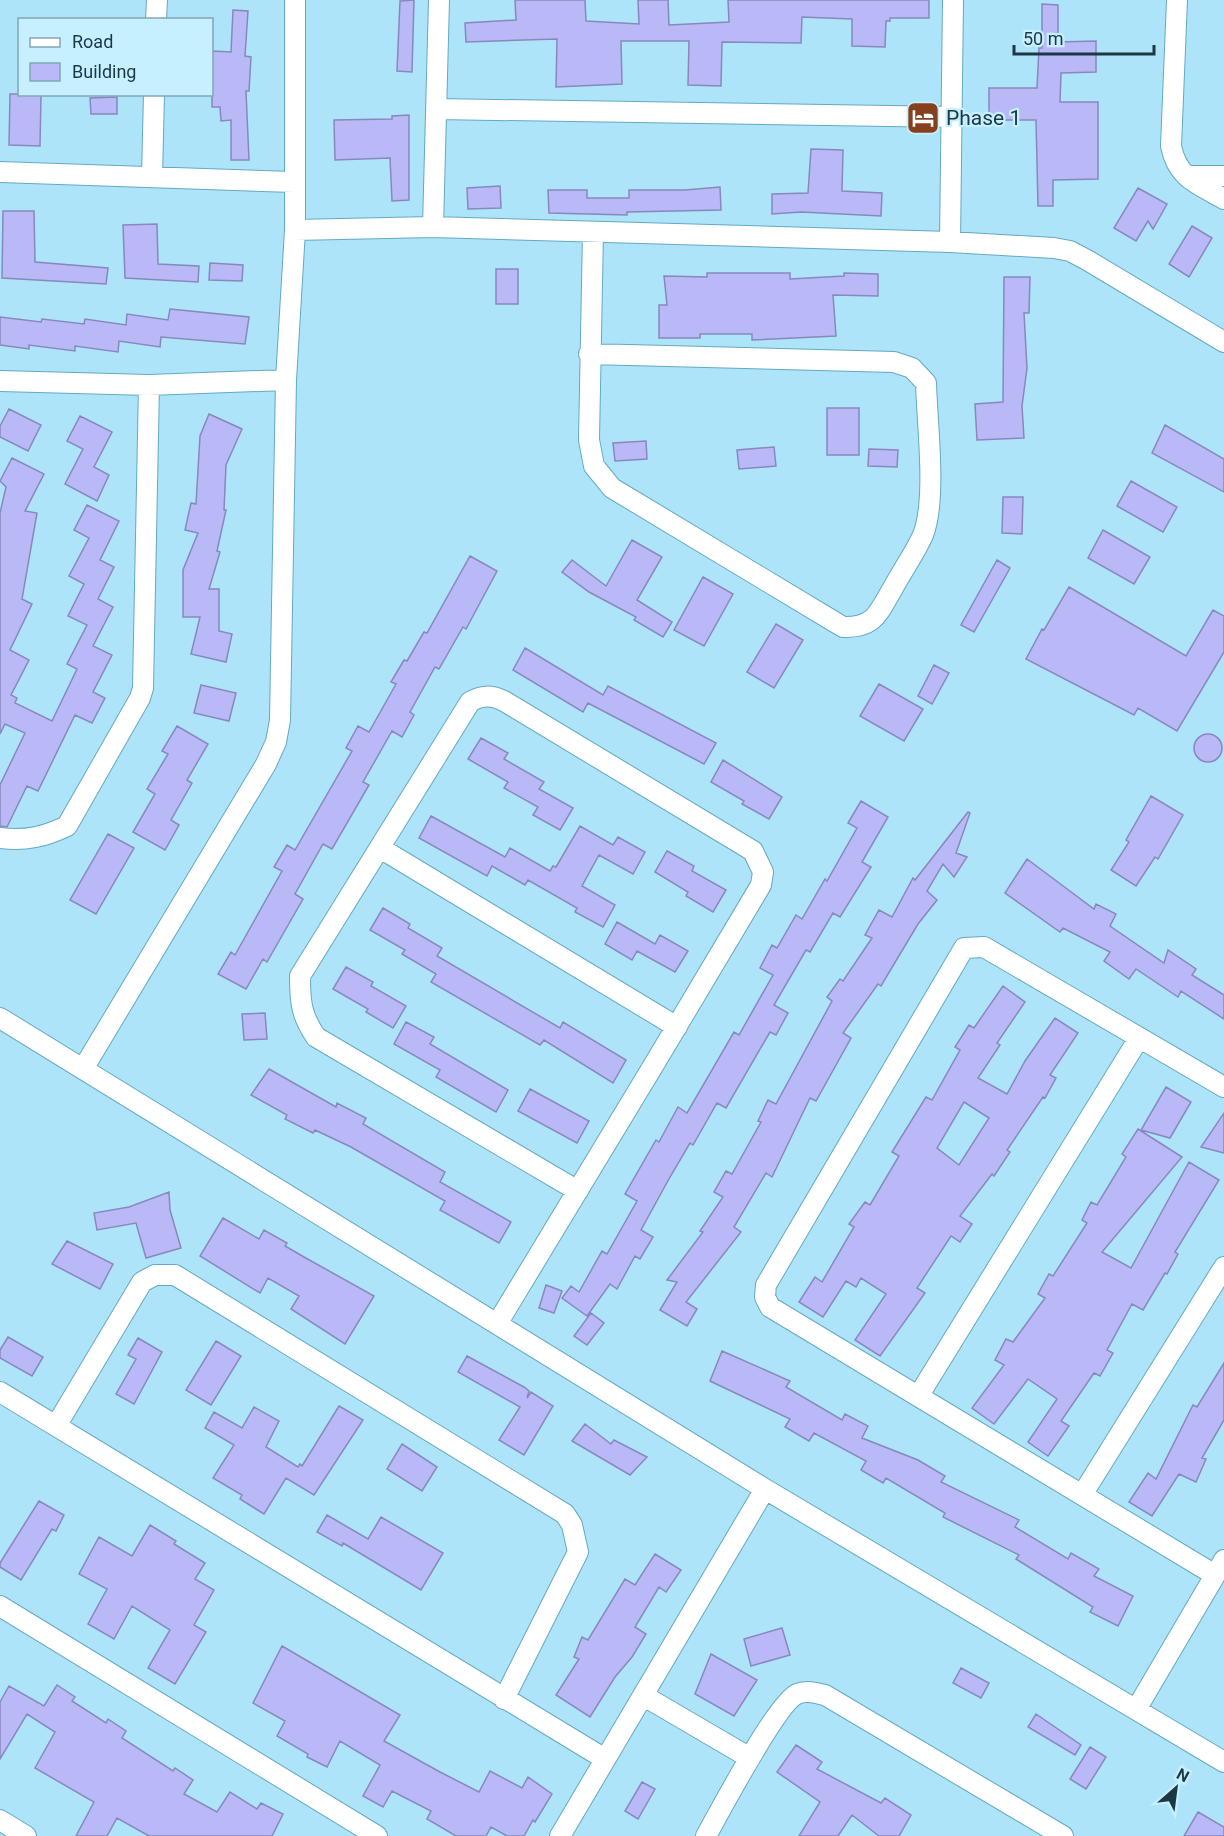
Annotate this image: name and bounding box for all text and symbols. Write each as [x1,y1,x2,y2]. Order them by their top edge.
legend [18,18,213,96]
scale bar [1014,18,1154,56]
text: 50 m [1023,28,1063,49]
text: Road [72,31,113,52]
text: Building [72,61,136,82]
hotel icon: Phase 1 [905,100,941,136]
place label: Phase 1 [946,106,1021,130]
north arrow [1146,1758,1206,1818]
text: N [1173,1764,1192,1786]

